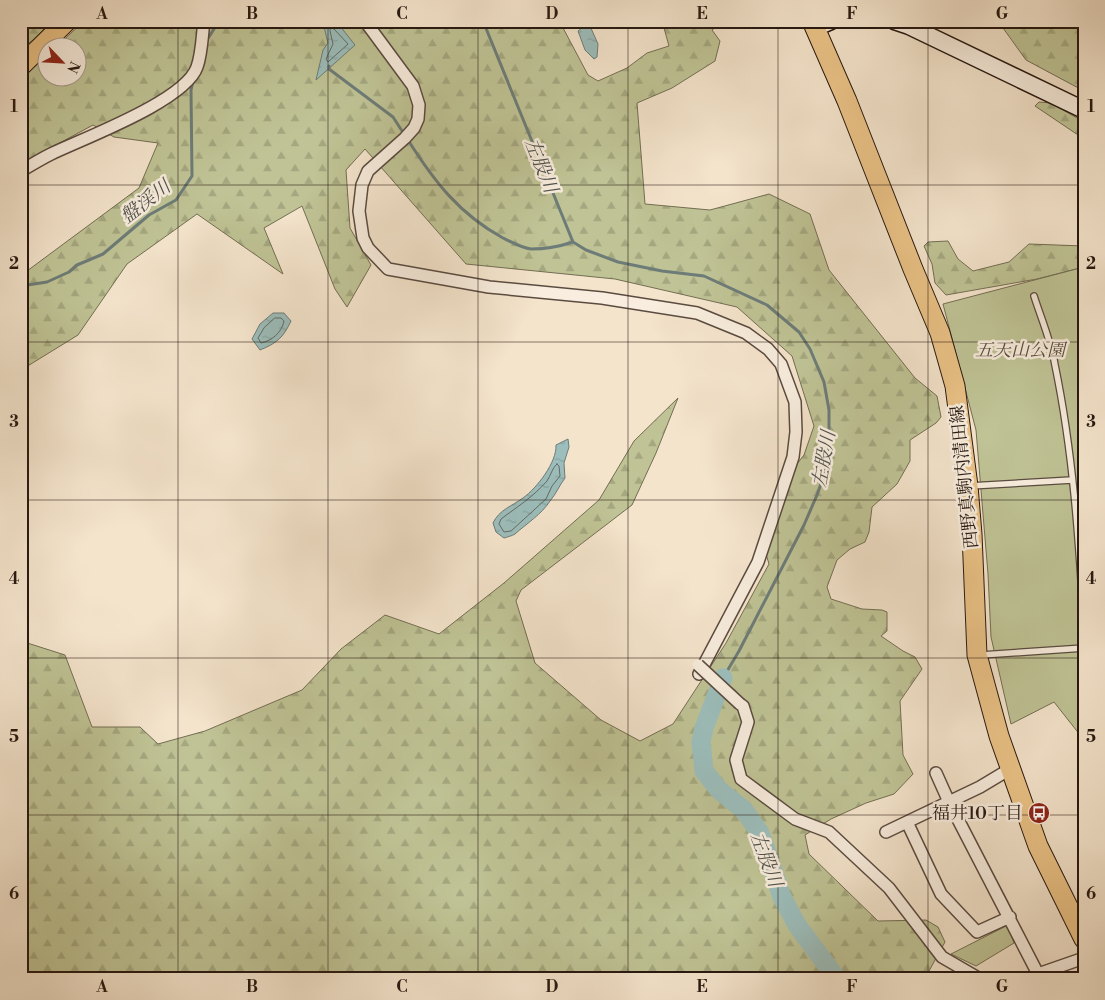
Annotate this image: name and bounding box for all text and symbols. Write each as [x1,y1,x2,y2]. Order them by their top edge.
text: A [95,4,108,24]
text: B [246,4,258,24]
text: C [396,4,408,24]
text: D [546,4,559,24]
text: E [696,4,708,24]
text: F [846,4,858,24]
text: G [996,4,1009,24]
north arrow [38,38,88,88]
text: N [62,58,83,76]
text: 1 [10,97,18,117]
text: 1 [1087,97,1095,117]
water label: 左股川 [519,134,564,198]
water label: 盤渓川 [116,174,177,229]
text: 2 [9,254,19,274]
text: 2 [1086,254,1096,274]
park label: 五天山公園 [975,339,1068,362]
street label: 西野真駒内清田線 [946,404,983,550]
text: 3 [9,412,19,432]
text: 3 [1086,412,1096,432]
water label: 左股川 [807,427,841,489]
text: 4 [9,569,20,589]
text: 4 [1086,569,1097,589]
text: 5 [9,727,19,747]
text: 5 [1086,727,1096,747]
bus stop icon: 福井10丁目 [1027,801,1051,825]
place label: 福井10丁目 [932,802,1023,825]
water label: 左股川 [745,828,788,892]
text: 6 [9,884,19,904]
text: 6 [1086,884,1096,904]
text: A [95,977,108,997]
text: B [246,977,258,997]
text: C [396,977,408,997]
text: D [546,977,559,997]
text: E [696,977,708,997]
text: F [846,977,858,997]
text: G [996,977,1009,997]

